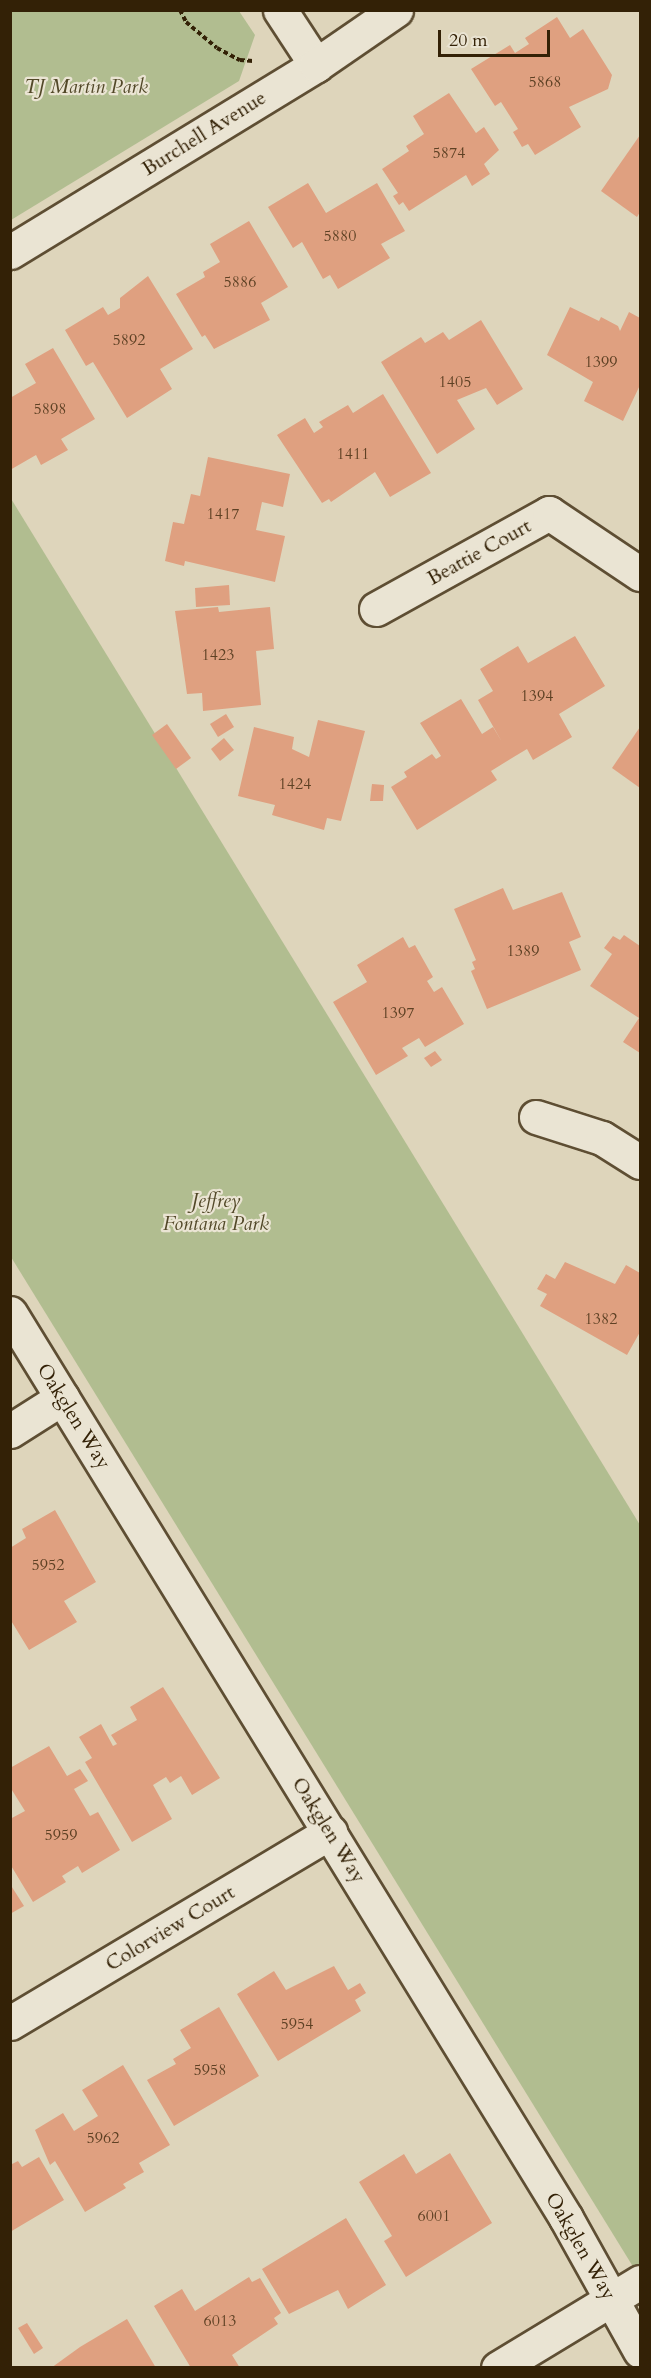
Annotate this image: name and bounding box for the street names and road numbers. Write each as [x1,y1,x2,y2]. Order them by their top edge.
street label: Burchell Avenue [138,85,270,181]
street label: Beattie Court [423,514,535,590]
street label: Oakglen Way [32,1359,116,1473]
street label: Oakglen Way [287,1773,371,1887]
street label: Colorview Court [101,1880,239,1976]
street label: Oakglen Way [541,2188,621,2304]

